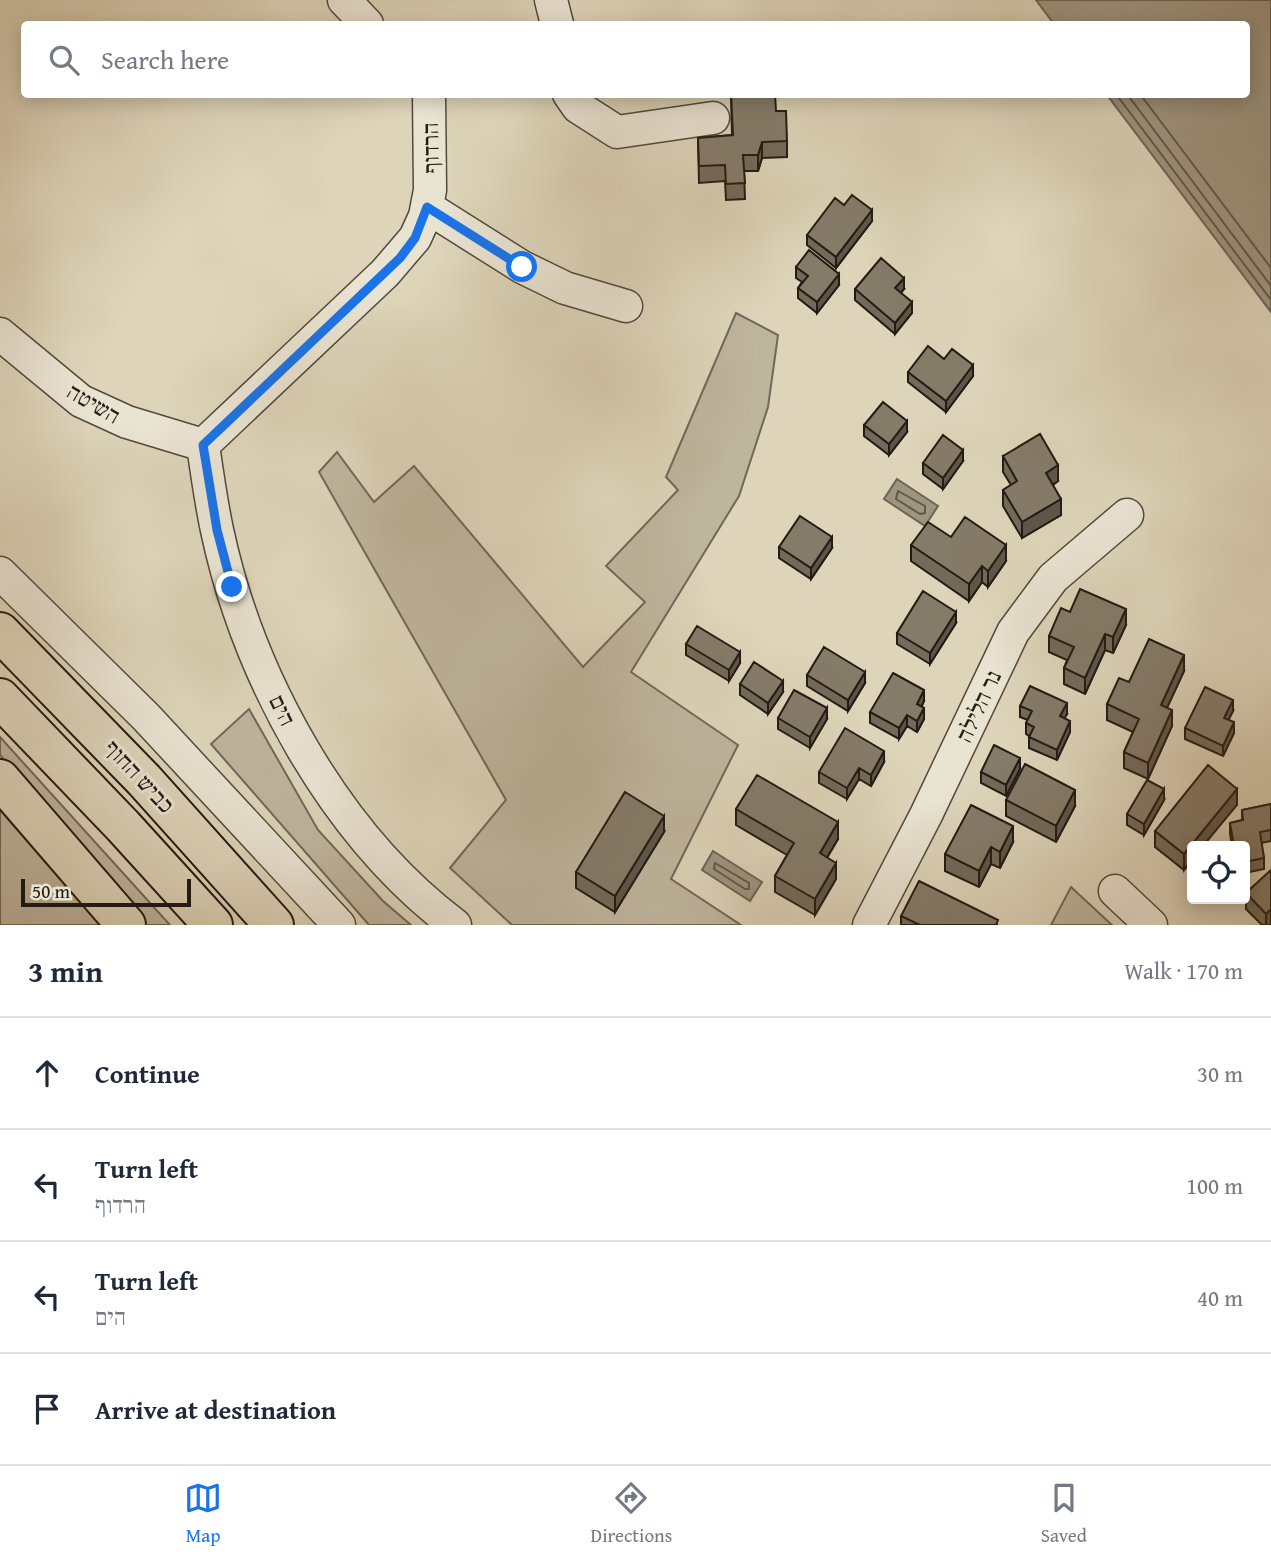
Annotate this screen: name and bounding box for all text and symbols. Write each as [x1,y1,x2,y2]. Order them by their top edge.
search box [21,21,1250,98]
text: Search here [101,40,229,79]
icon: search [45,41,83,79]
street label: הרדוף [413,122,447,174]
route start [506,251,537,282]
street label: השיטה [61,374,127,432]
route end [216,571,247,602]
street label: נר הלילה [947,664,1009,748]
street label: הים [261,689,305,731]
street label: כביש החוף [97,732,183,820]
map controls [1187,841,1250,904]
button: locate [1187,841,1250,904]
scale bar [21,876,191,908]
text: 50 m [32,877,70,905]
text: 3 min [28,949,103,993]
text: Walk · 170 m [1124,954,1243,987]
icon: ahead [28,1054,66,1092]
text: Continue [95,1054,200,1093]
text: 30 m [1197,1057,1243,1090]
text: Turn left [95,1149,198,1188]
icon: left [28,1166,66,1204]
text: 100 m [1186,1169,1243,1202]
text: הרדוף [95,1188,146,1221]
text: Turn left [95,1261,198,1300]
icon: left [28,1278,66,1316]
text: 40 m [1197,1281,1243,1314]
text: הים [95,1300,126,1333]
icon: arrive [28,1390,66,1428]
text: Arrive at destination [95,1390,336,1429]
tab: Map [184,1479,222,1549]
tab: Directions [591,1479,672,1549]
tab: Saved [1041,1479,1087,1549]

